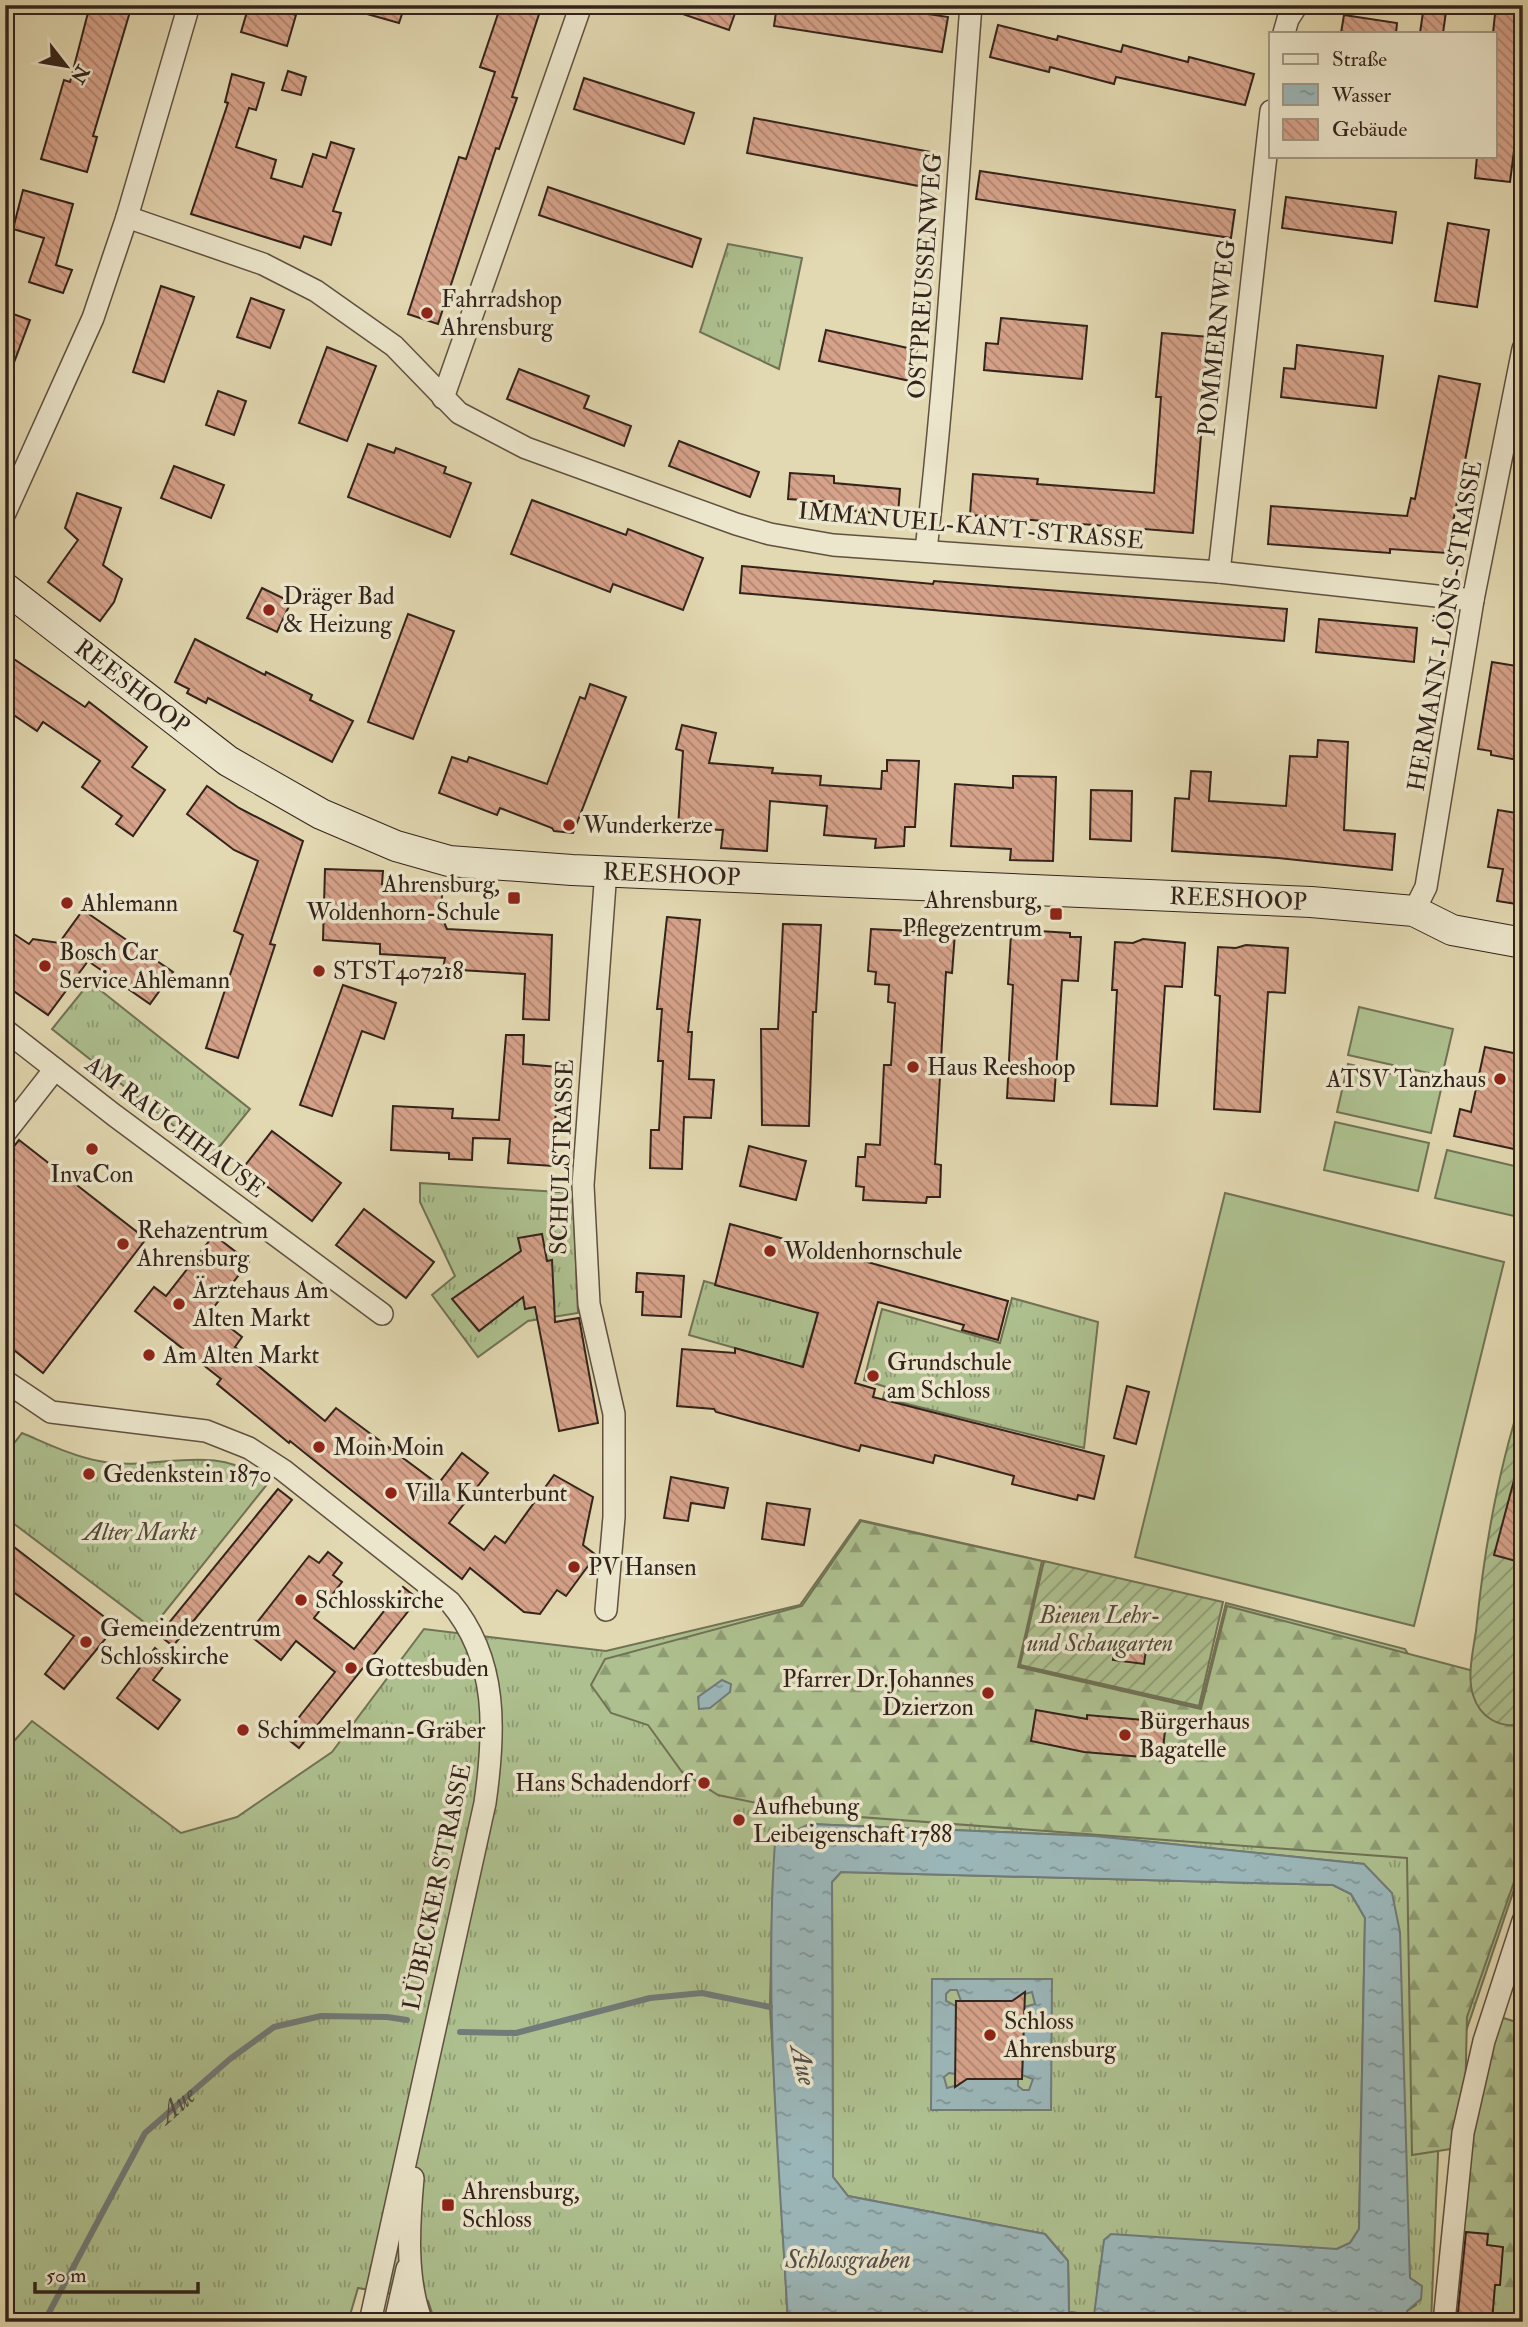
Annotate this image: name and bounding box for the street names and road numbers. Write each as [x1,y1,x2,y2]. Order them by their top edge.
street label: OSTPREUSSENWEG [901,152,949,400]
street label: POMMERNWEG [1191,238,1243,438]
street label: HERMANN-LÖNS-STRASSE [1401,458,1489,794]
street label: IMMANUEL-KANT-STRASSE [797,495,1145,557]
street label: REESHOOP [68,632,196,741]
street label: REESHOOP [602,856,741,893]
street label: REESHOOP [1169,880,1308,917]
street label: AM RAUCHHAUSE [78,1049,271,1205]
street label: SCHULSTRASSE [543,1059,581,1255]
street label: LÜBECKER STRASSE [396,1761,478,2013]

